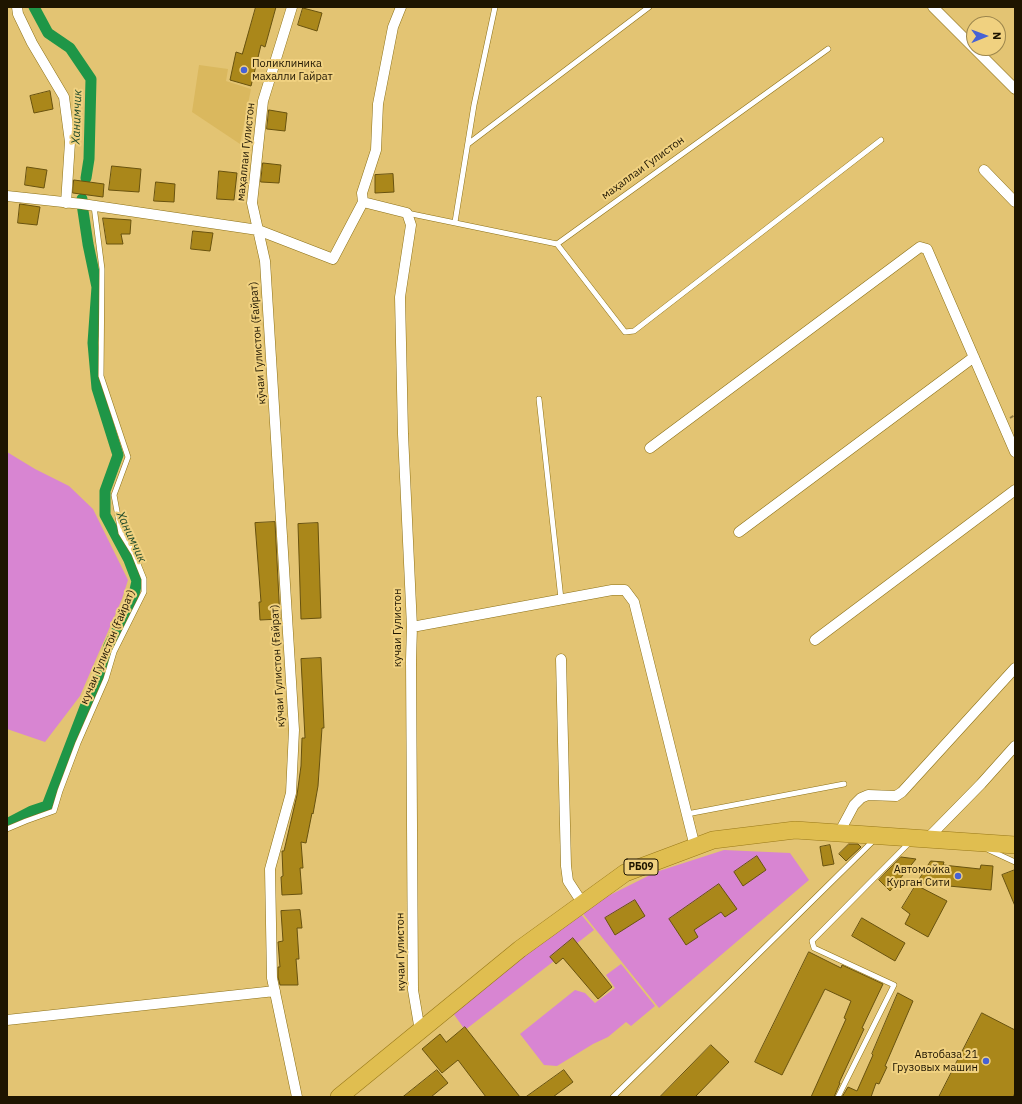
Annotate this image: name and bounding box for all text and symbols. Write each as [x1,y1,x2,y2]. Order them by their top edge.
north arrow [966,16,1006,56]
text: N [990,32,1004,40]
place label: Поликлиника махалли Гайрат [252,57,333,83]
marker: Поликлиника махалли Гайрат [239,65,249,75]
water label: Ханимчик [69,89,85,145]
street label: маҳаллаи Гулистон [234,102,258,202]
street label: маҳаллаи Гулистон [599,134,687,202]
street label: кӯчаи Гулистон (Ғайрат) [247,281,269,405]
water label: Ханимчик [113,509,149,565]
street label: кучаи Гулистон (Ғайрат) [78,588,138,706]
street label: кучаи Гулистон [391,589,405,667]
street label: кӯчаи Гулистон (Ғайрат) [268,604,288,728]
road number: РБ09 [624,859,658,875]
place label: Автомойка Курган Сити [887,863,950,889]
marker: Автомойка Курган Сити [953,871,963,881]
street label: кучаи Гулистон [394,913,408,991]
place label: Автобаза 21 Грузовых машин [892,1048,978,1074]
marker: Автобаза 21 Грузовых машин [981,1056,991,1066]

